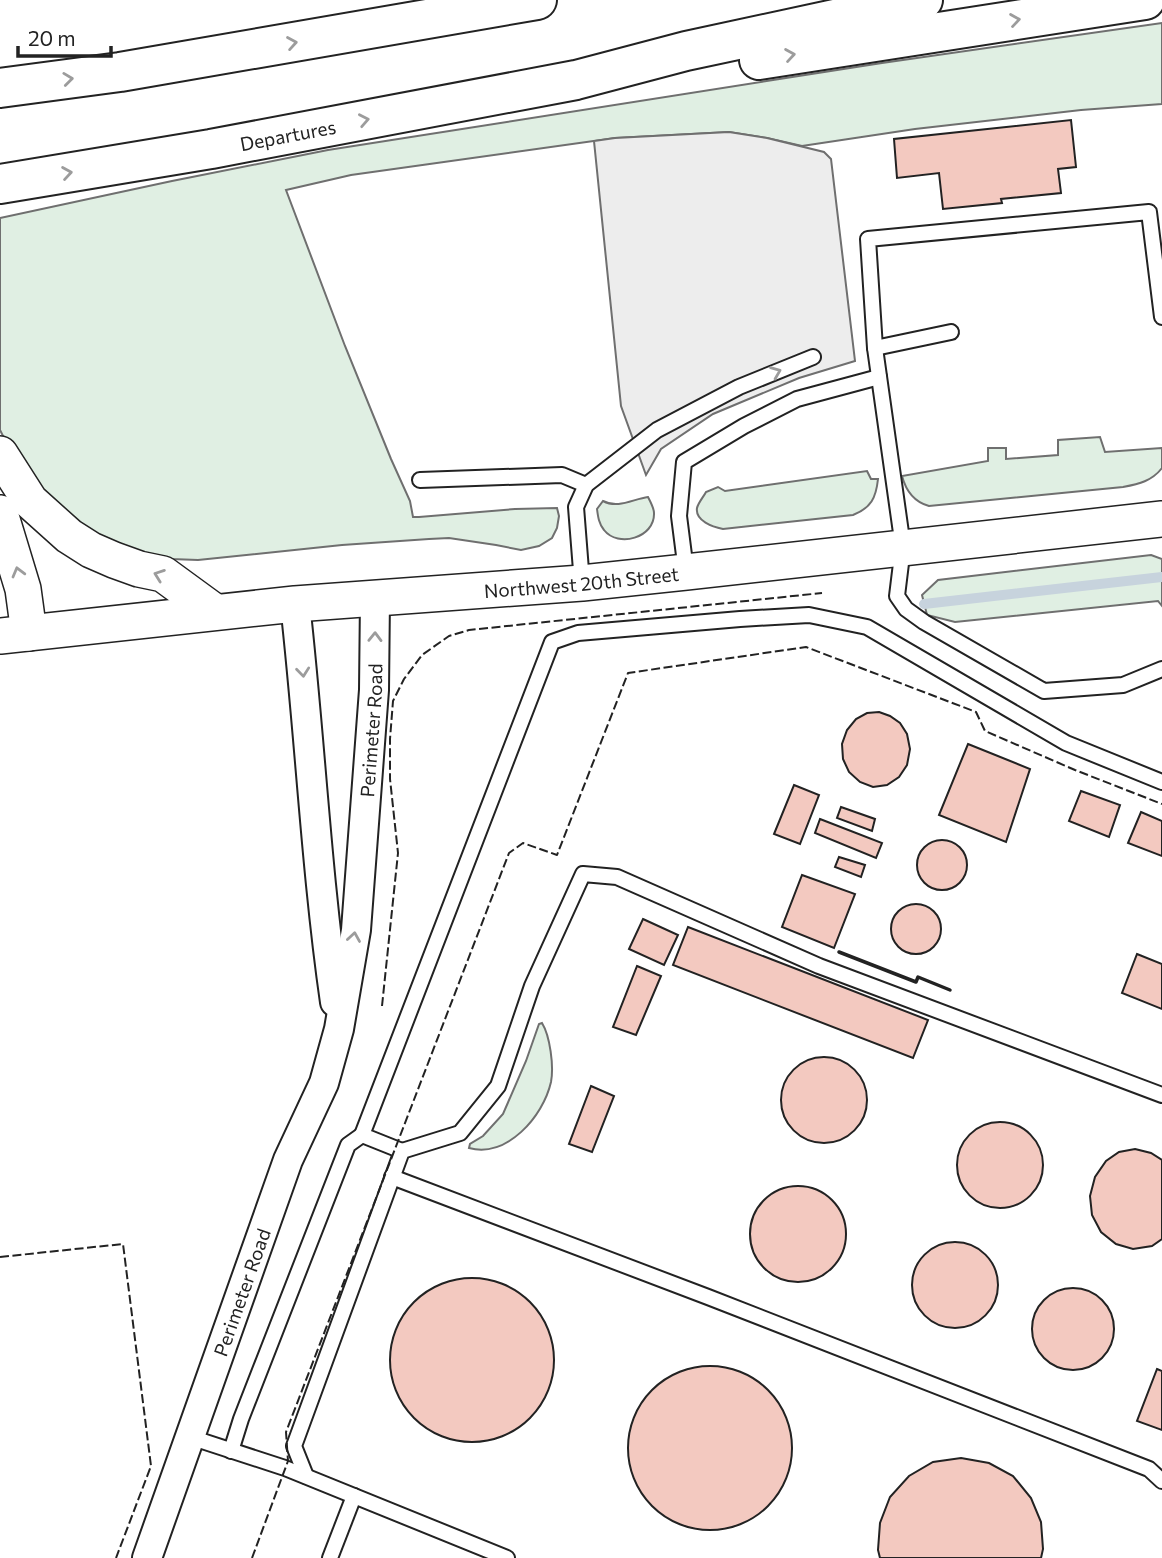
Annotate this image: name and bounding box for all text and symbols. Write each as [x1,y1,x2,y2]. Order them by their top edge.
one-way arrow [1009,13,1021,28]
scale bar [18,14,110,58]
text: 20 m [28,25,76,50]
one-way arrow [286,36,298,51]
one-way arrow [784,48,796,63]
one-way arrow [62,71,74,86]
one-way arrow [358,113,370,128]
street label: Departures [238,114,338,155]
one-way arrow [61,166,73,181]
one-way arrow [769,366,781,380]
street label: Northwest 20th Street [483,561,680,602]
one-way arrow [12,566,26,578]
one-way arrow [153,569,165,583]
one-way arrow [367,631,382,642]
street label: Perimeter Road [355,663,386,798]
one-way arrow [295,666,310,677]
one-way arrow [346,931,361,943]
street label: Perimeter Road [208,1225,274,1359]

